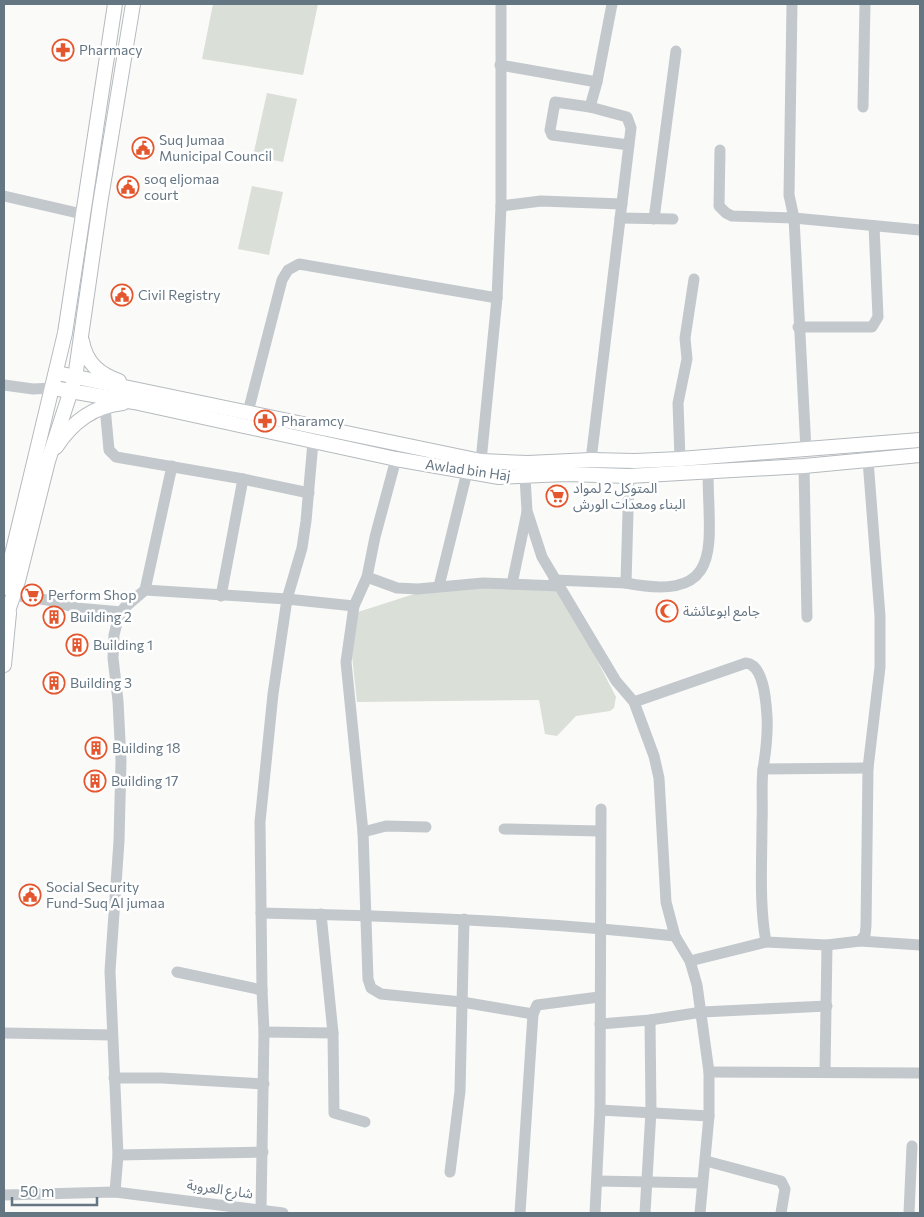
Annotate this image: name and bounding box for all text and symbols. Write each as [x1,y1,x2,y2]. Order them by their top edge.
pharmacy icon: Pharmacy [51,38,75,62]
place label: Pharmacy [79,41,142,58]
place label: Suq Jumaa Municipal Council [159,131,272,164]
public building icon: Suq Jumaa Municipal Council [131,136,155,160]
place label: soq eljomaa court [144,170,219,203]
public building icon: soq eljomaa court [116,175,140,199]
public building icon: Civil Registry [110,283,134,307]
place label: Civil Registry [138,286,221,303]
pharmacy icon: Pharamcy [253,409,277,433]
place label: Pharamcy [281,412,344,429]
street label: Awlad bin Haj [424,455,512,484]
place label: المتوكل 2 لمواد البناء ومعدات الورش [573,479,686,513]
supermarket icon: المتوكل 2 لمواد البناء ومعدات الورش [545,484,569,508]
supermarket icon: Perform Shop [20,583,44,607]
place label: Perform Shop [48,586,136,603]
mosque icon: جامع ابوعائشة [655,599,679,623]
place label: جامع ابوعائشة [683,602,760,622]
building icon: Building 2 [42,605,66,629]
place label: Building 2 [70,608,132,625]
building icon: Building 1 [65,633,89,657]
place label: Building 1 [93,636,153,653]
building icon: Building 3 [42,671,66,695]
place label: Building 3 [70,674,132,691]
building icon: Building 18 [84,736,108,760]
place label: Building 18 [112,739,180,756]
building icon: Building 17 [83,769,107,793]
place label: Building 17 [111,772,178,789]
place label: Social Security Fund-Suq Al jumaa [46,878,165,911]
public building icon: Social Security Fund-Suq Al jumaa [18,883,42,907]
scale bar [12,1174,98,1206]
street label: شارع العروبة [185,1175,254,1205]
text: 50 m [20,1182,54,1200]

